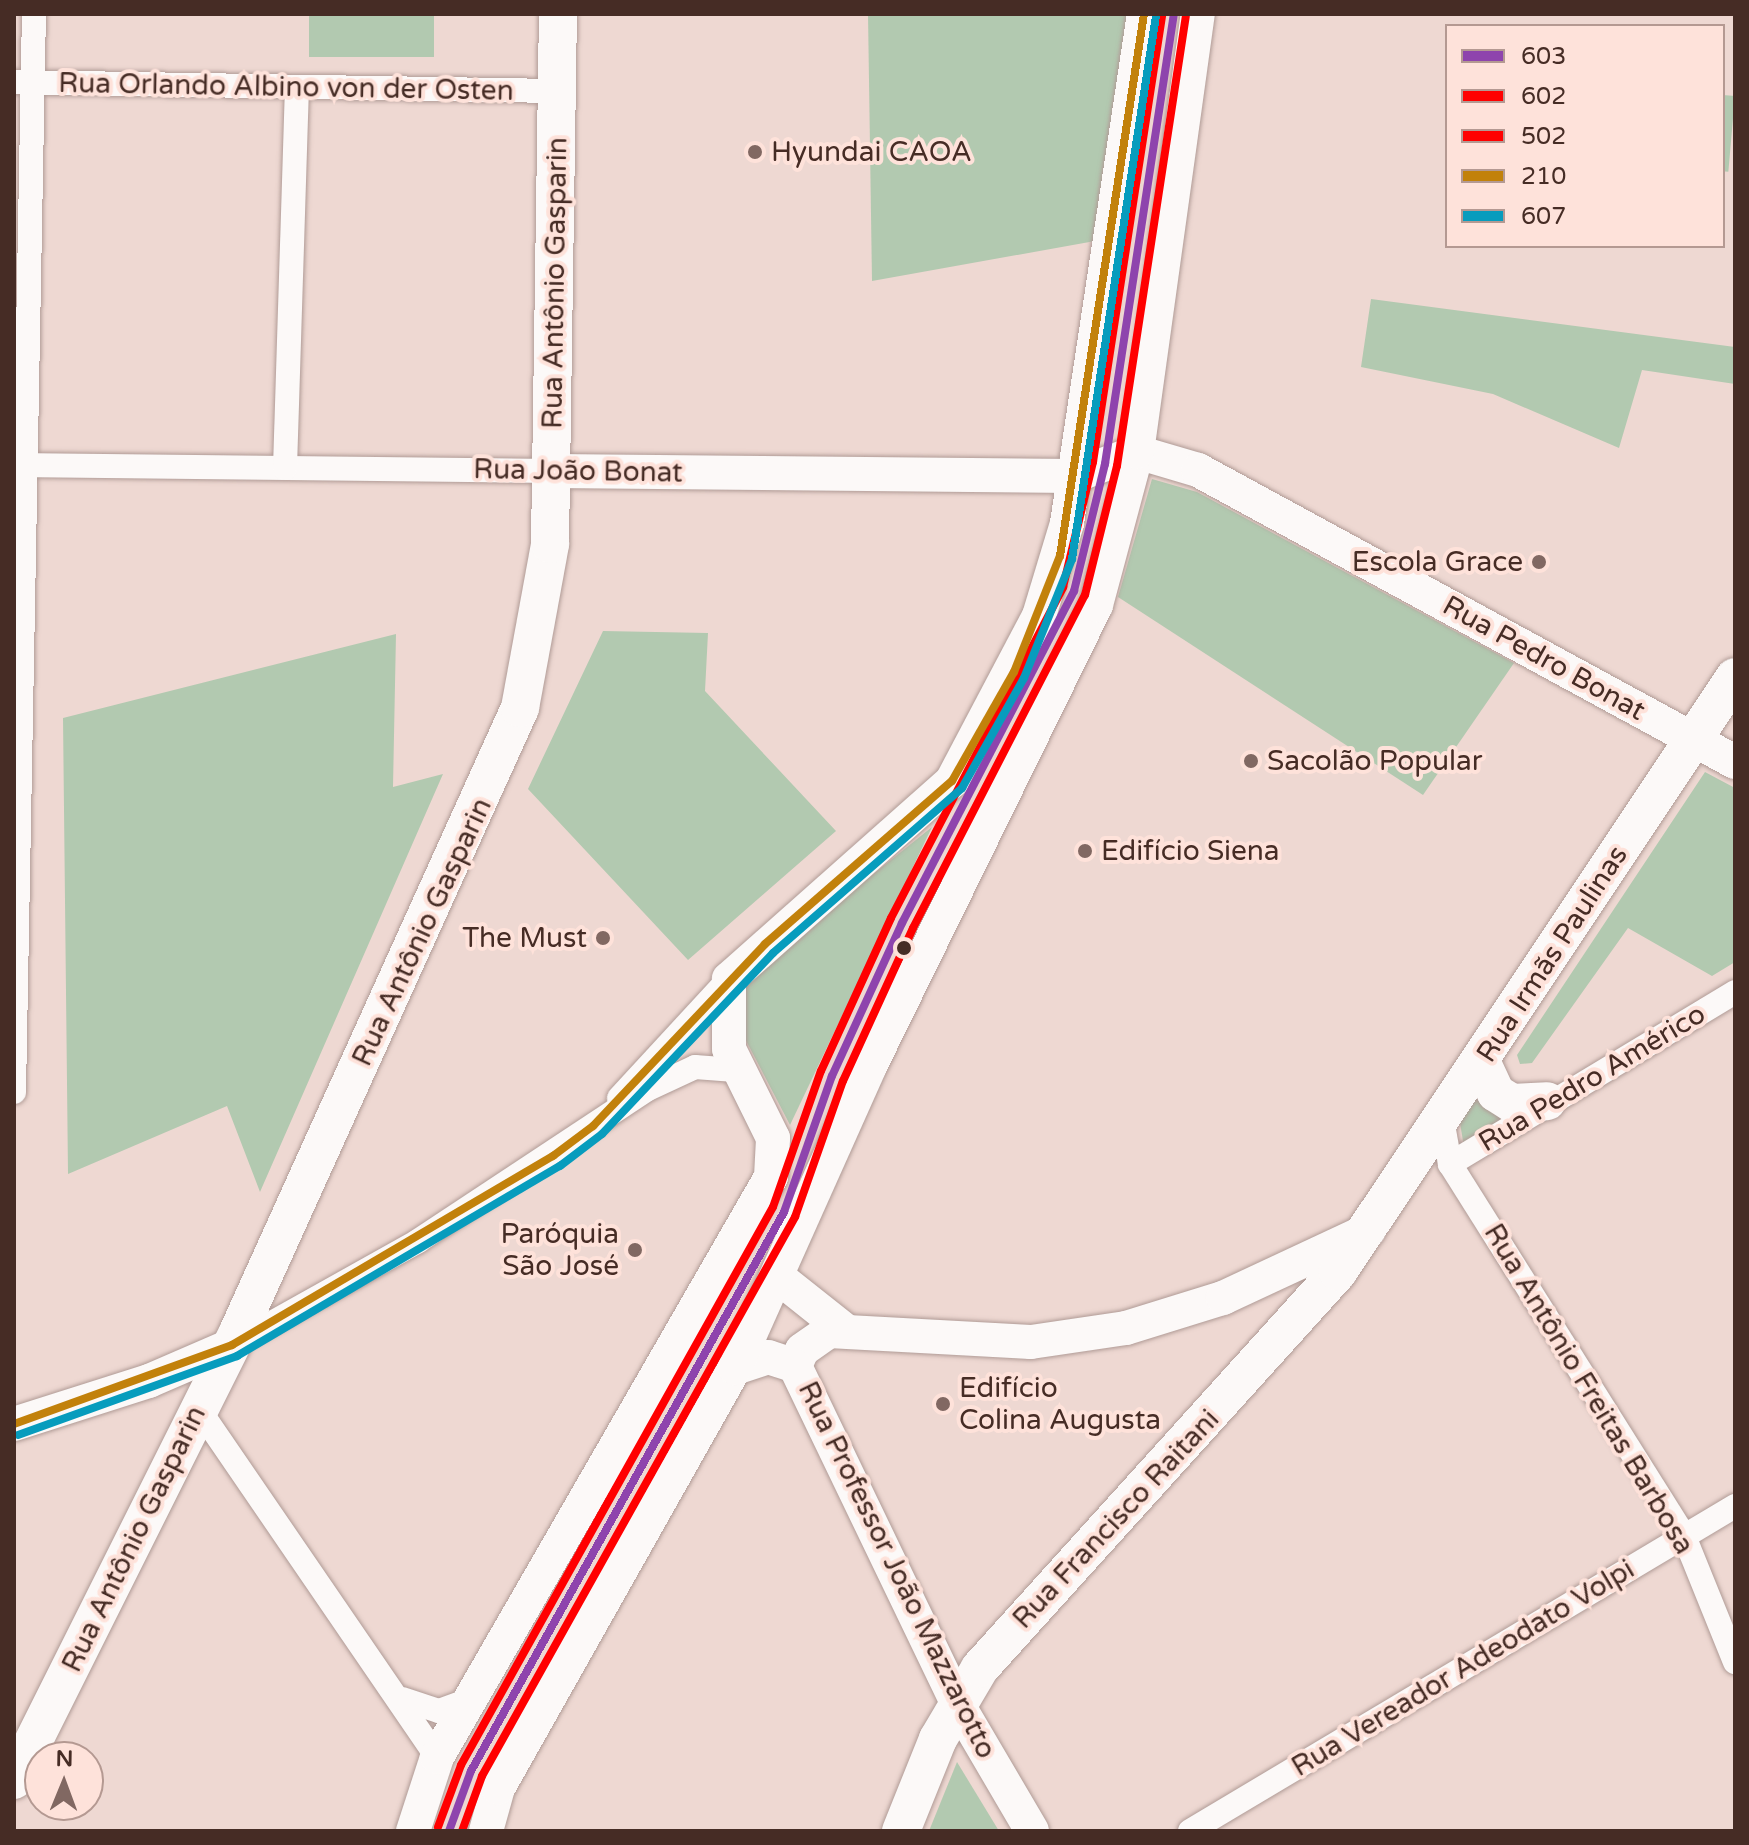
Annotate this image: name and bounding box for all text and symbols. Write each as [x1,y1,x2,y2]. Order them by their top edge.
legend [1445,24,1725,248]
text: 603 [1521,42,1566,71]
street label: Rua Orlando Albino von der Osten [58,66,514,108]
text: 602 [1521,82,1566,111]
text: 502 [1521,122,1566,151]
place label: Hyundai CAOA [771,135,972,169]
street label: Rua Antônio Gasparin [536,137,574,429]
marker: Hyundai CAOA [746,143,764,161]
text: 210 [1521,162,1566,191]
text: 607 [1521,202,1566,231]
street label: Rua João Bonat [473,452,683,490]
place label: Escola Grace [1352,545,1523,579]
marker: Escola Grace [1530,553,1548,571]
street label: Rua Pedro Bonat [1437,589,1651,727]
place label: Sacolão Popular [1267,744,1482,778]
marker: Sacolão Popular [1242,752,1260,770]
street label: Rua Antônio Gasparin [345,793,499,1071]
place label: Edifício Siena [1101,834,1280,868]
street label: Rua Irmãs Paulinas [1469,839,1635,1069]
marker: Edifício Siena [1076,842,1094,860]
place label: The Must [462,921,587,955]
marker: The Must [594,929,612,947]
unlabelled marker [896,940,912,956]
street label: Rua Pedro Américo [1473,997,1711,1159]
place label: Paróquia São José [500,1217,619,1283]
street label: Rua Antônio Freitas Barbosa [1477,1218,1701,1560]
marker: Paróquia São José [626,1241,644,1259]
place label: Edifício Colina Augusta [959,1371,1161,1437]
street label: Rua Professor João Mazzarotto [791,1376,1003,1764]
marker: Edifício Colina Augusta [934,1395,952,1413]
street label: Rua Antônio Gasparin [55,1400,213,1678]
street label: Rua Francisco Raitani [1006,1402,1226,1636]
street label: Rua Vereador Adeodato Volpi [1286,1552,1640,1784]
north arrow [24,1741,104,1821]
text: N [55,1746,73,1772]

